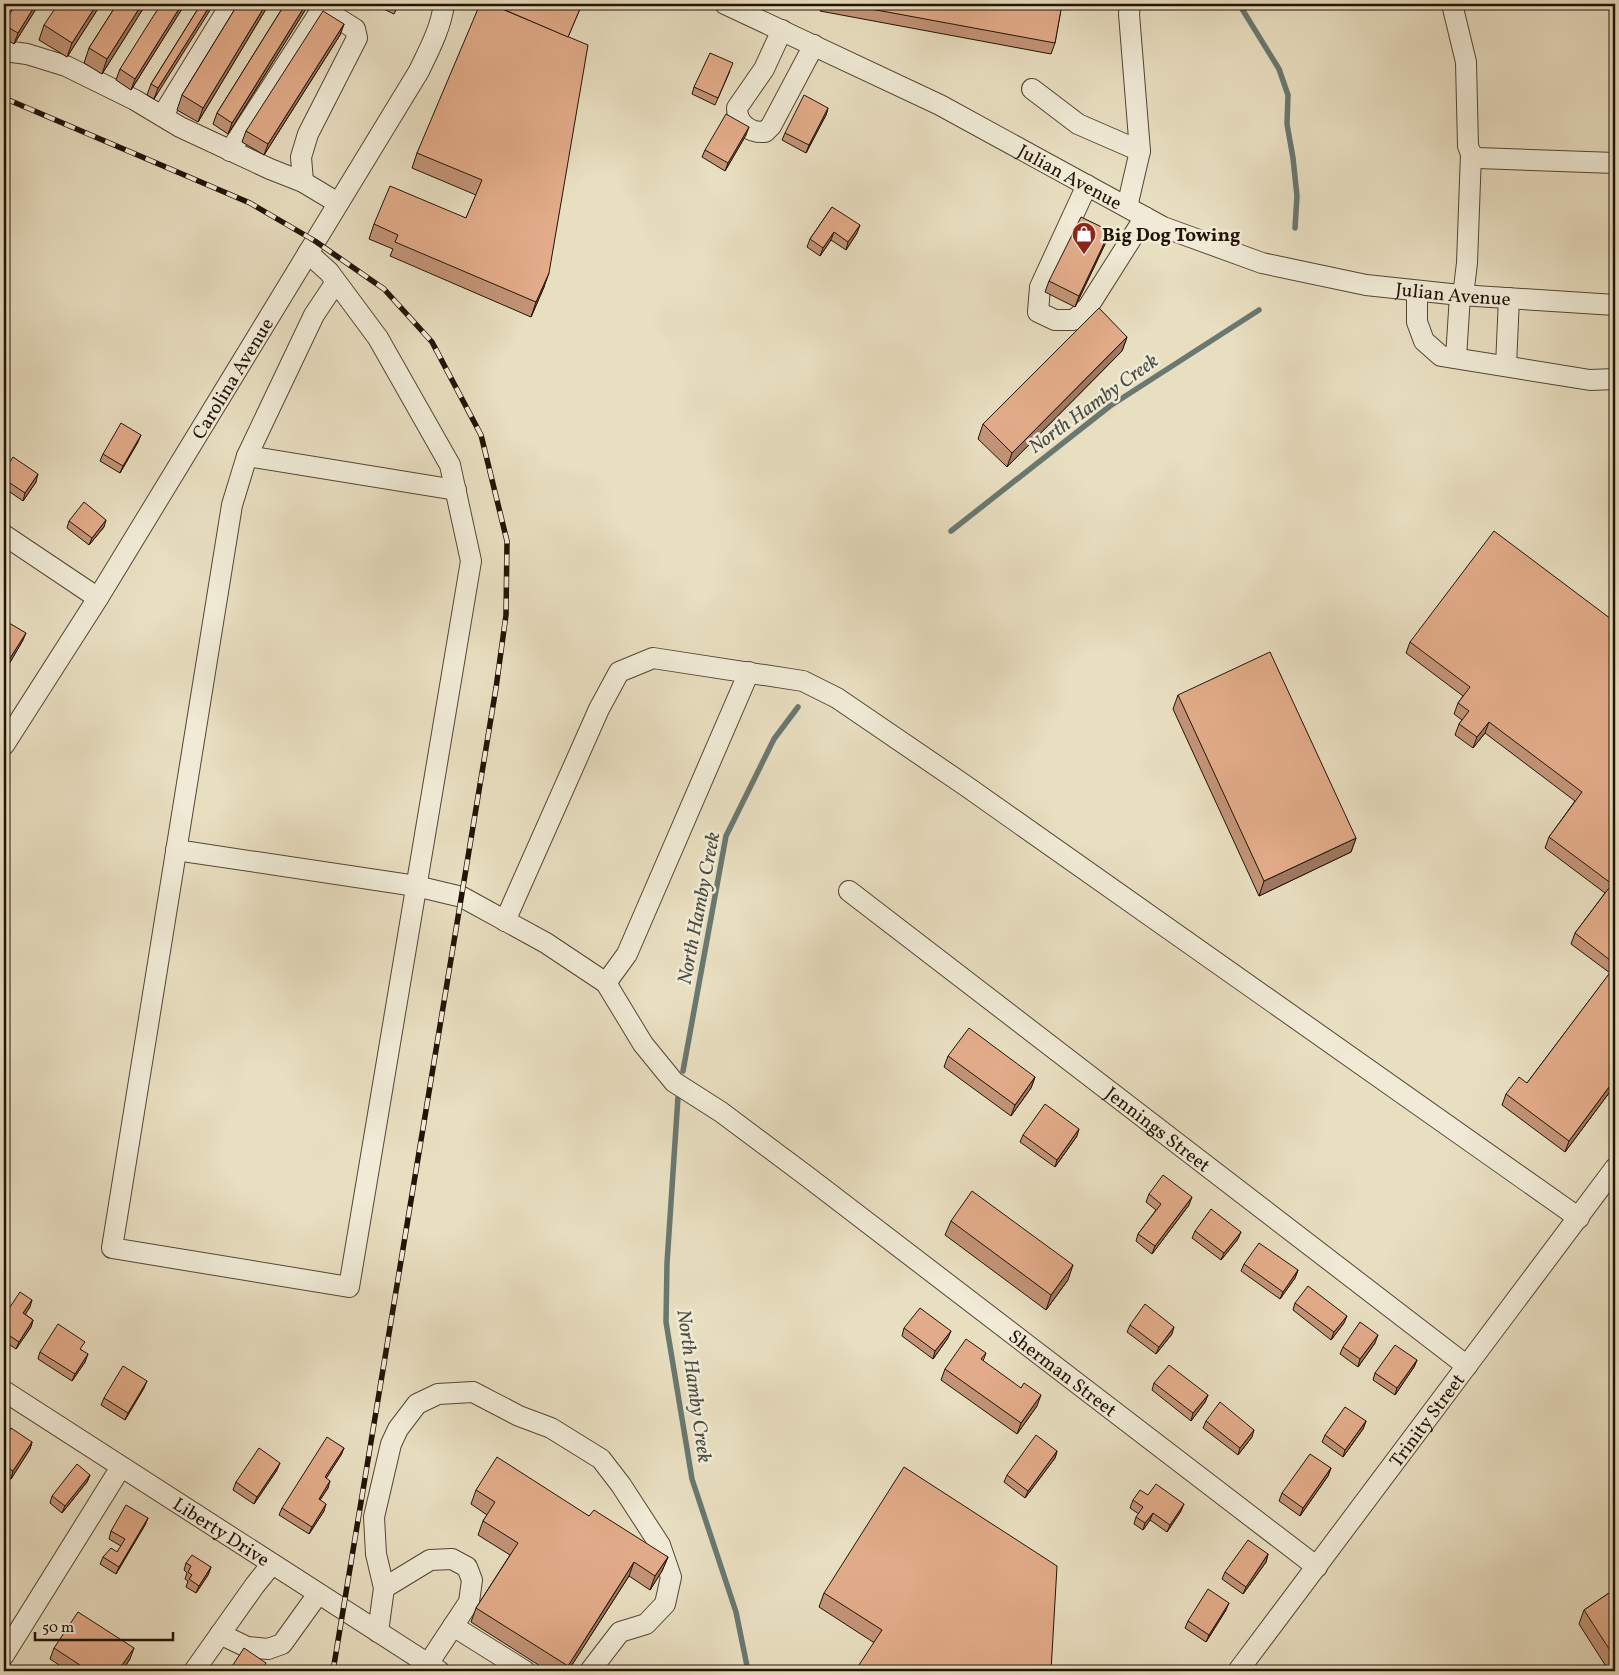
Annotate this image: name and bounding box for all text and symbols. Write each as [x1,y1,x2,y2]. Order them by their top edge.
street label: Julian Avenue [1013,139,1126,217]
shop icon: Big Dog Towing [1071,221,1097,255]
place label: Big Dog Towing [1102,223,1240,249]
street label: Julian Avenue [1394,277,1511,313]
street label: Carolina Avenue [187,313,281,445]
water label: North Hamby Creek [1023,348,1165,461]
water label: North Hamby Creek [671,830,728,987]
street label: Jennings Street [1099,1081,1215,1179]
water label: North Hamby Creek [668,1308,718,1465]
street label: Sherman Street [1002,1324,1122,1424]
street label: Trinity Street [1384,1368,1472,1473]
street label: Liberty Drive [167,1492,274,1574]
scale bar [35,1610,172,1642]
text: 50 m [42,1618,74,1639]

